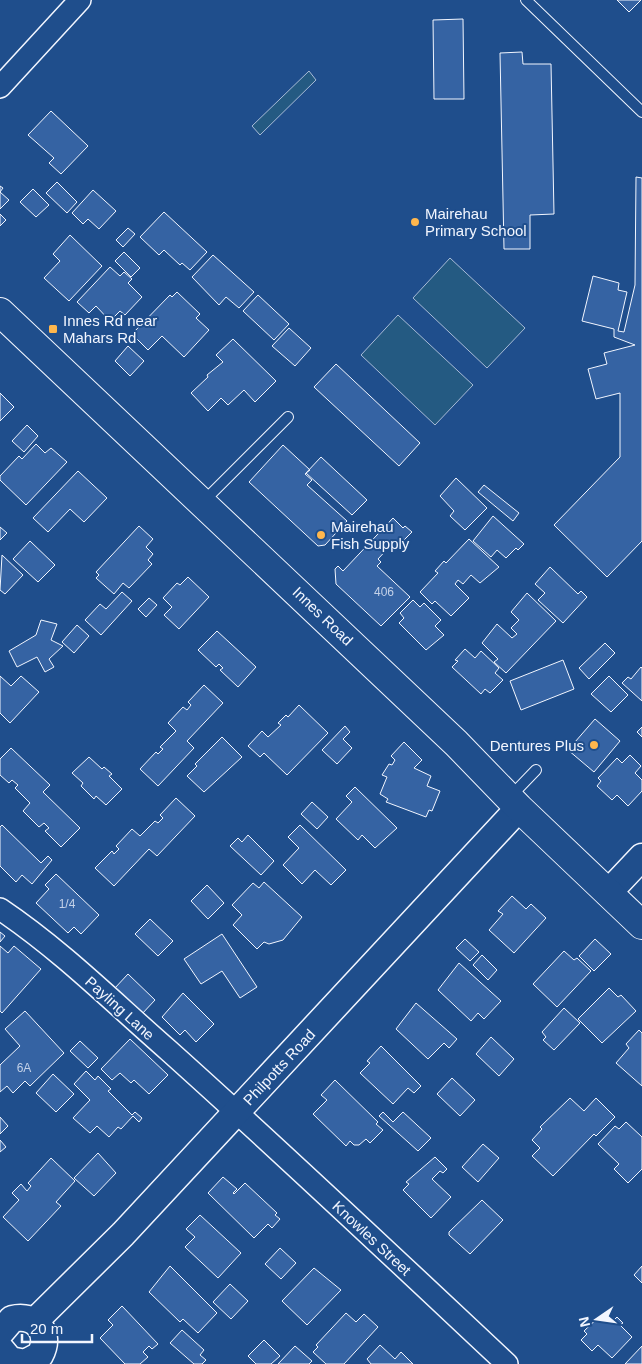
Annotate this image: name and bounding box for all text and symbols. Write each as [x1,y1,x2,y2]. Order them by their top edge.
place label: Mairehau Primary School [425,205,527,239]
marker: Mairehau Primary School [409,216,421,228]
place label: Innes Rd near Mahars Rd [63,312,157,346]
marker: Innes Rd near Mahars Rd [47,323,59,335]
place label: Mairehau Fish Supply [331,518,410,552]
marker: Mairehau Fish Supply [315,529,327,541]
street label: Innes Road [289,583,357,649]
house number: 406 [374,585,394,599]
place label: Dentures Plus [490,737,584,754]
marker: Dentures Plus [588,739,600,751]
house number: 1/4 [59,897,76,911]
street label: Payling Lane [82,973,158,1043]
street label: Philpotts Road [240,1026,318,1108]
house number: 6A [17,1061,31,1075]
street label: Knowles Street [329,1197,415,1279]
north arrow [572,1294,622,1344]
scale bar [22,1312,92,1344]
text: N [575,1315,593,1329]
text: 20 m [30,1320,63,1337]

